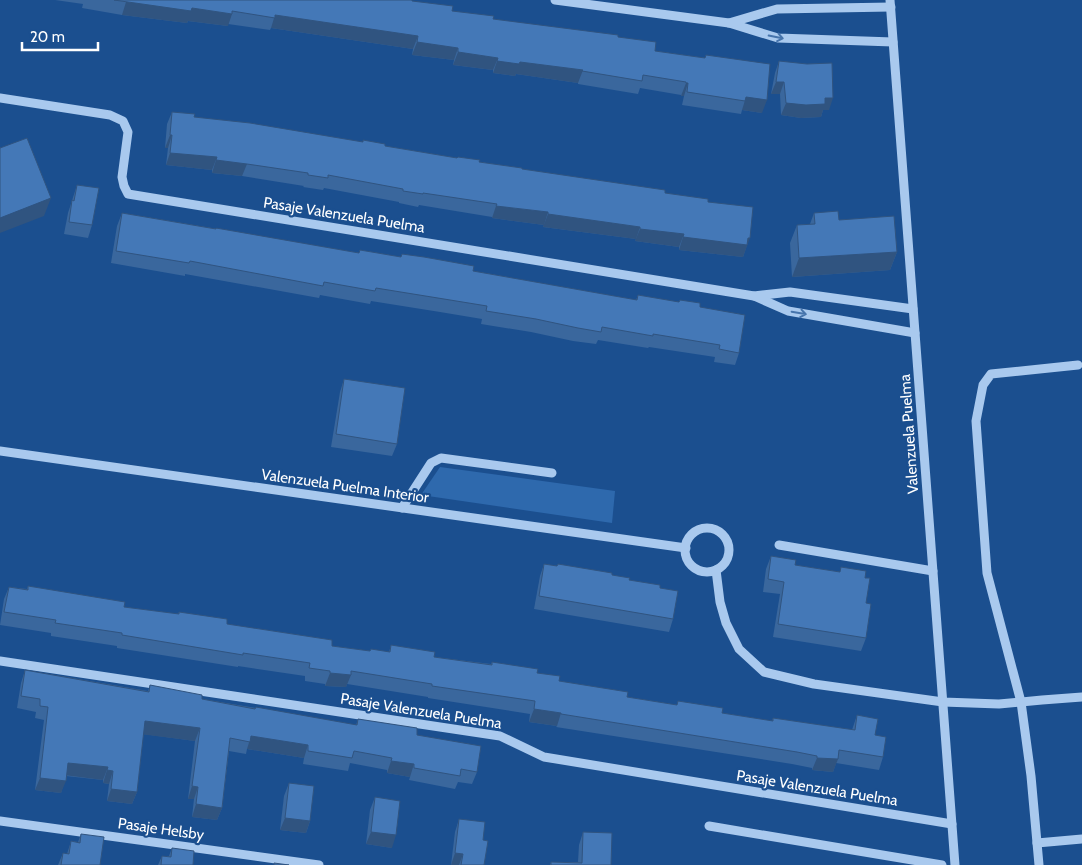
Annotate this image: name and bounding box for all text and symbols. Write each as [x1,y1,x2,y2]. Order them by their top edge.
scale bar [22,20,99,52]
text: 20 m [30,28,65,46]
one-way arrow [767,32,783,42]
street label: Pasaje Valenzuela Puelma [262,193,427,237]
one-way arrow [790,309,806,319]
street label: Valenzuela Puelma [896,373,922,494]
street label: Valenzuela Puelma Interior [260,465,430,507]
street label: Pasaje Valenzuela Puelma [339,689,504,733]
street label: Pasaje Valenzuela Puelma [735,766,900,810]
street label: Pasaje Helsby [117,814,206,844]

